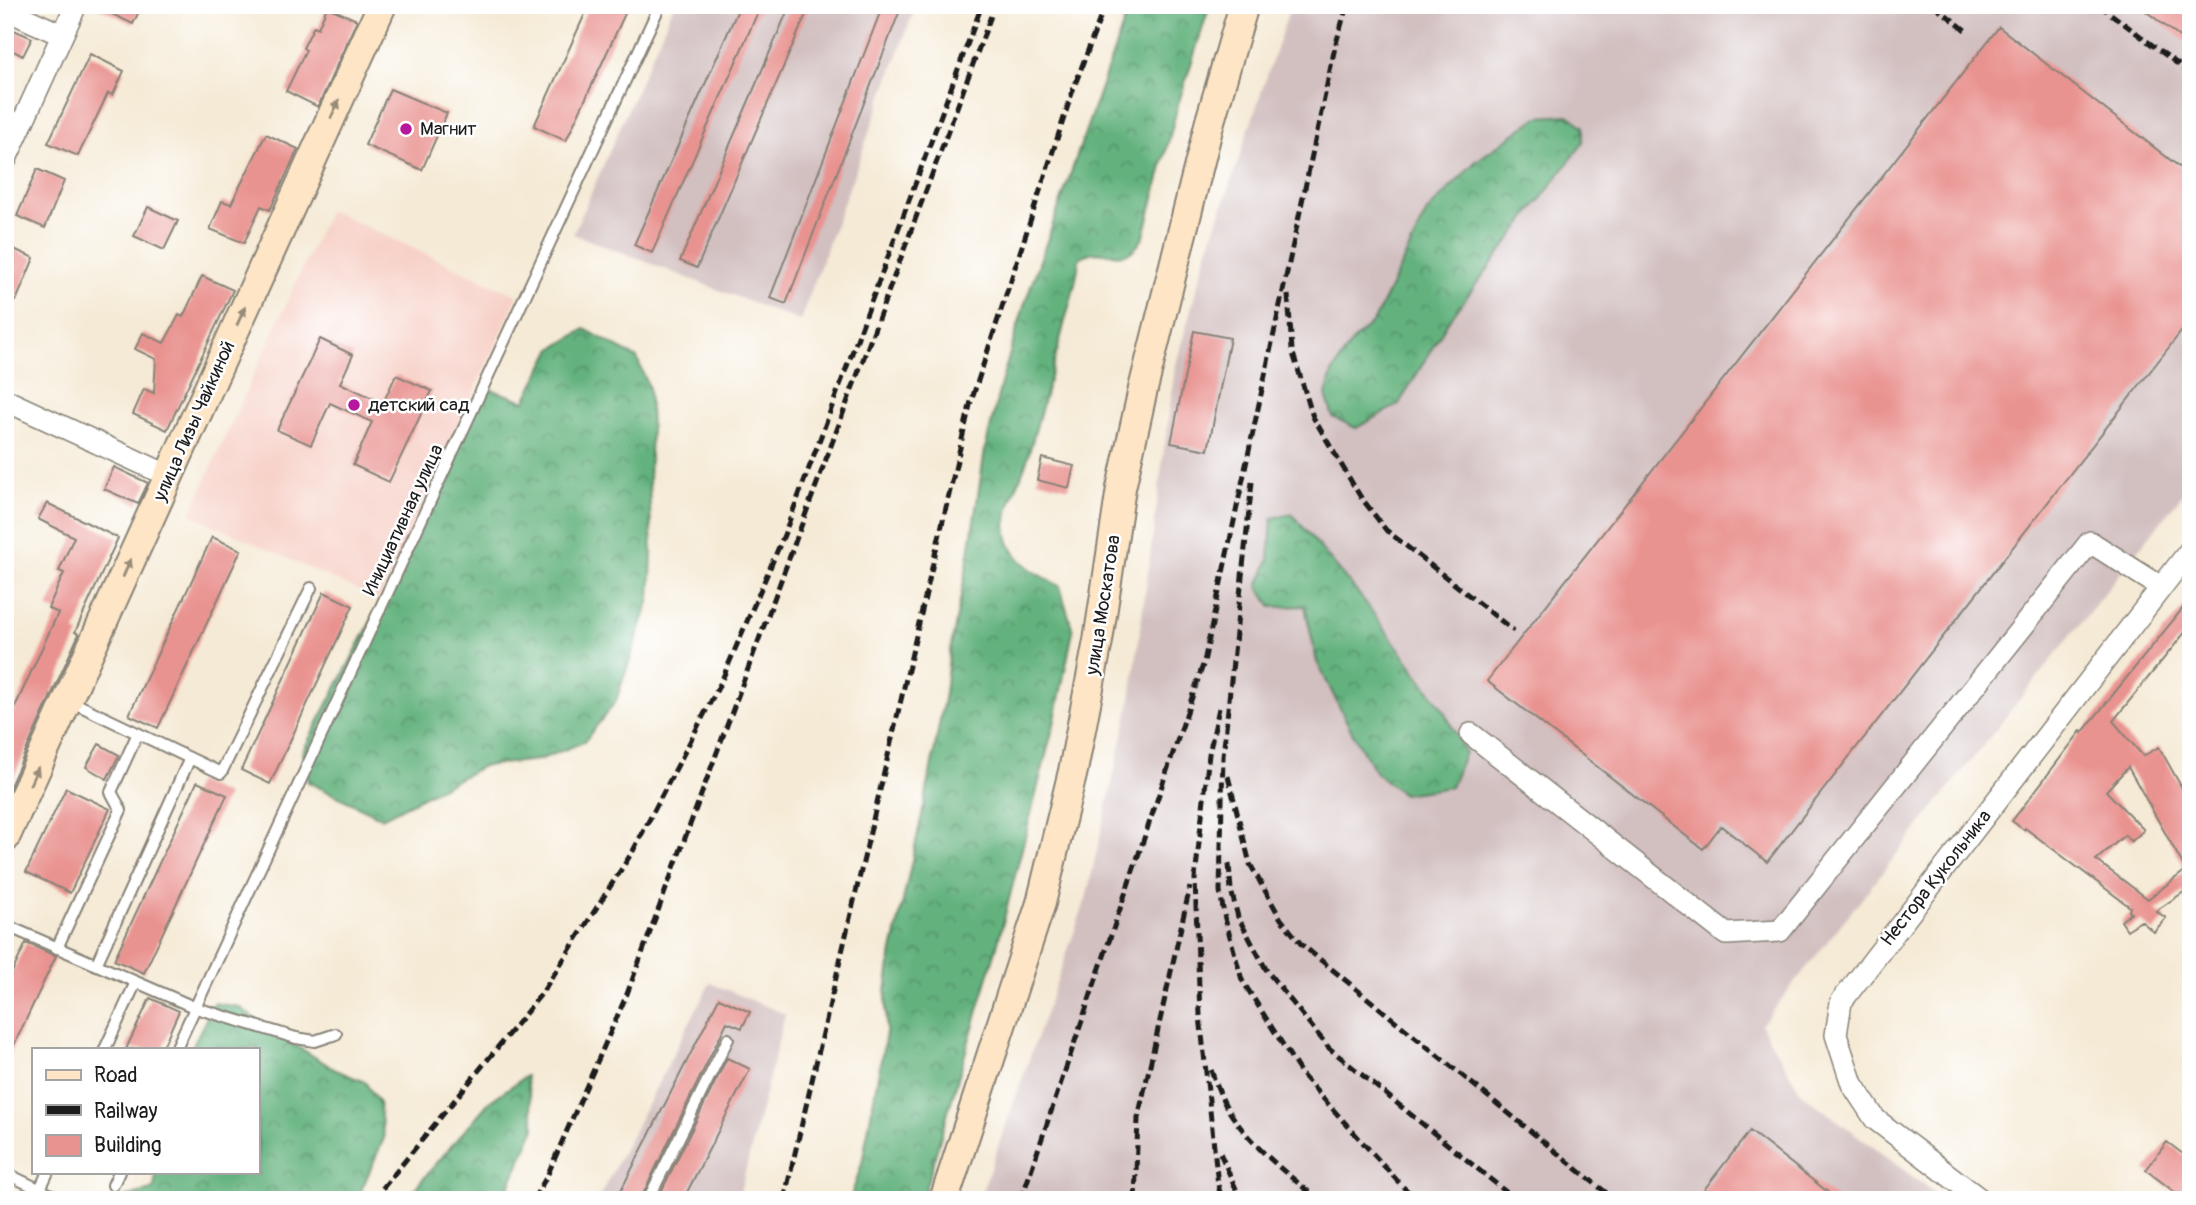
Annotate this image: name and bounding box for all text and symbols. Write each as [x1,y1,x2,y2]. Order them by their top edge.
one-way arrow [329,99,341,119]
place label: Магнит [420,117,477,141]
marker: Магнит [398,121,414,137]
one-way arrow [236,306,247,327]
street label: улица Лизы Чайкиной [147,337,240,506]
place label: детский сад [368,393,470,417]
marker: детский сад [346,397,362,413]
street label: Инициативная улица [357,440,449,600]
street label: улица Москатова [1080,533,1126,678]
one-way arrow [122,558,133,579]
one-way arrow [28,766,40,786]
street label: Нестора Кукольника [1875,805,1997,951]
legend [32,1048,259,1174]
text: Road [94,1062,138,1089]
text: Railway [94,1098,158,1125]
text: Building [94,1132,161,1159]

